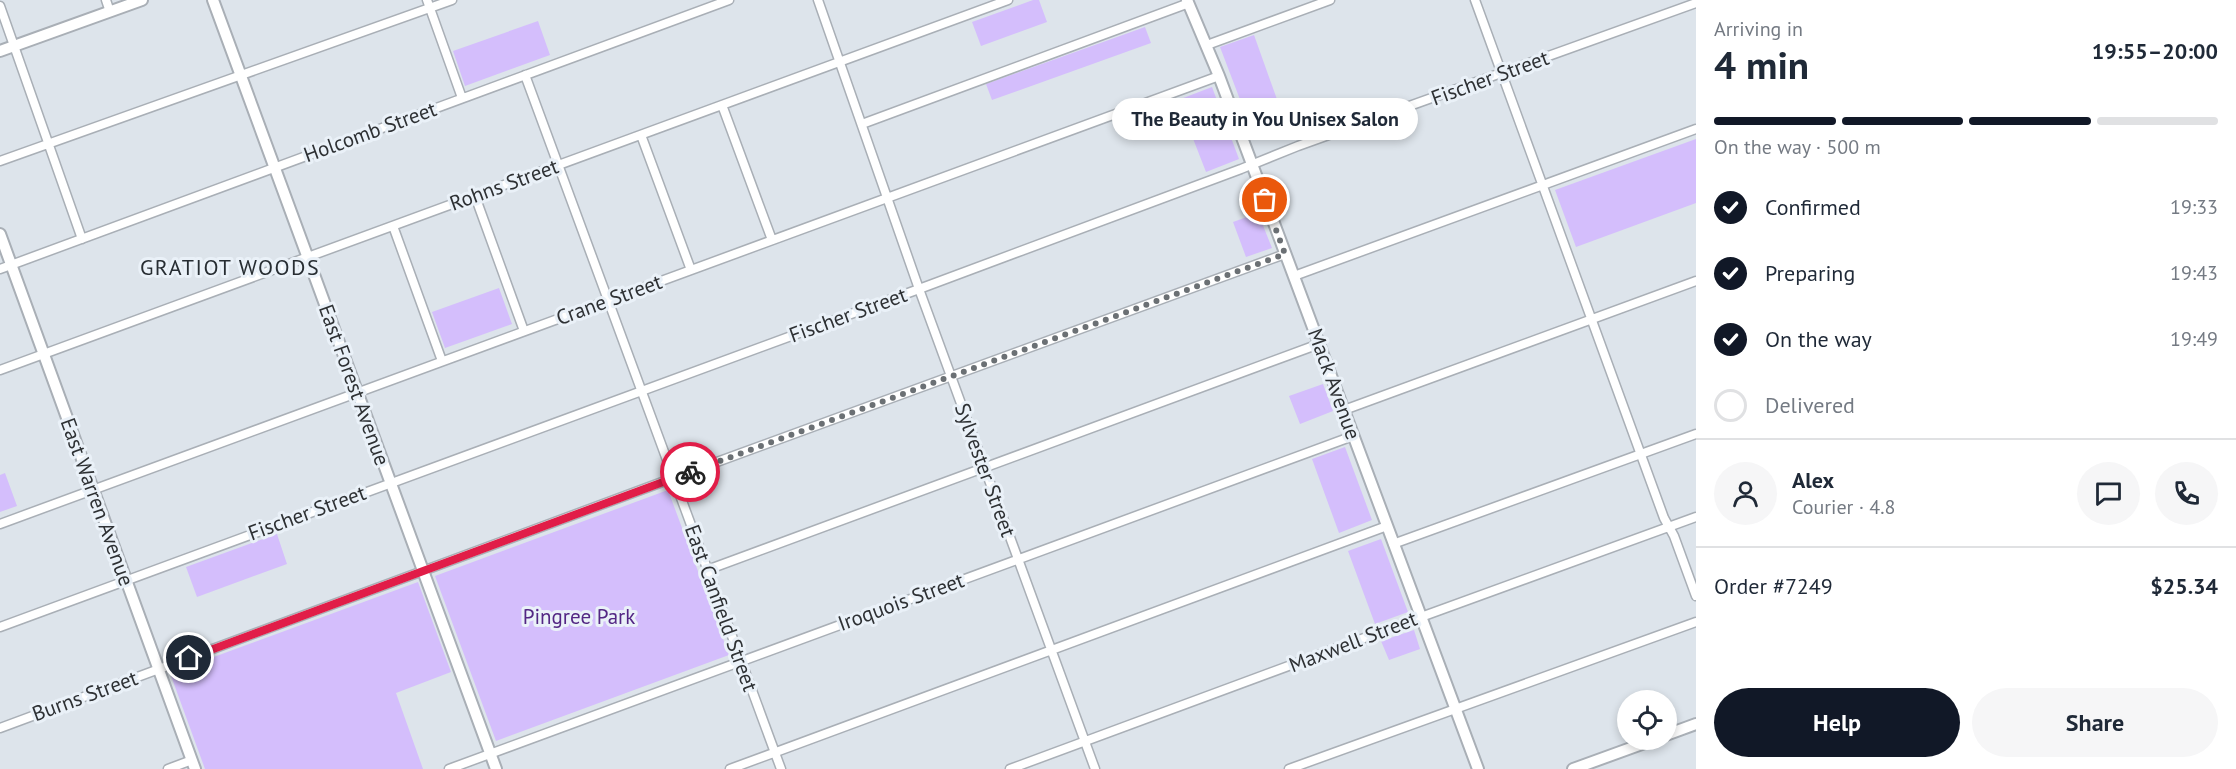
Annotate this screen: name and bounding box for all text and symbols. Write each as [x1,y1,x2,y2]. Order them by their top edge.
text: Arriving in [1714,16,1803,42]
text: 19:55–20:00 [2092,37,2218,65]
text: 4 min [1714,39,1809,90]
street label: Fischer Street [1427,44,1552,111]
street label: Holcomb Street [300,95,440,168]
callout: The Beauty in You Unisex Salon [1112,98,1418,140]
text: The Beauty in You Unisex Salon [1131,106,1399,132]
text: On the way · 500 m [1714,134,1881,160]
street label: Rohns Street [446,152,562,217]
pin [1239,174,1290,225]
icon: bag [1248,183,1281,216]
icon: check [1714,191,1747,224]
text: Confirmed [1765,193,1861,221]
text: 19:33 [2170,194,2218,220]
district label: GRATIOT WOODS [140,253,320,281]
icon: check [1714,257,1747,290]
text: Preparing [1765,259,1855,287]
text: 19:43 [2170,260,2218,286]
street label: Crane Street [552,268,665,331]
street label: Fischer Street [785,281,910,348]
street label: East Forest Avenue [313,301,396,469]
icon: check [1714,323,1747,356]
street label: Mack Avenue [1302,324,1367,443]
text: On the way [1765,325,1872,353]
text: 19:49 [2170,326,2218,352]
text: Delivered [1765,391,1855,419]
street label: Sylvester Street [949,399,1022,540]
street label: East Warren Avenue [55,414,140,589]
courier [660,442,720,502]
icon: bike [674,456,707,489]
button: person [1714,462,1777,525]
button: chat [2077,462,2140,525]
button: phone [2155,462,2218,525]
text: Alex [1792,466,1834,494]
street label: Fischer Street [244,479,369,546]
text: Courier · 4.8 [1792,494,1895,520]
street label: East Canfield Street [679,521,764,695]
street label: Iroquois Street [834,566,968,637]
text: Order #7249 [1714,572,1833,600]
text: $25.34 [2150,572,2218,600]
park label: Pingree Park [523,603,635,630]
street label: Maxwell Street [1285,605,1421,678]
pin [163,632,214,683]
icon: home [172,641,205,674]
street label: Burns Street [28,664,141,727]
button: Help [1714,688,1960,757]
button: Share [1972,688,2218,757]
map controls [1617,690,1677,750]
button: locate [1617,690,1677,750]

